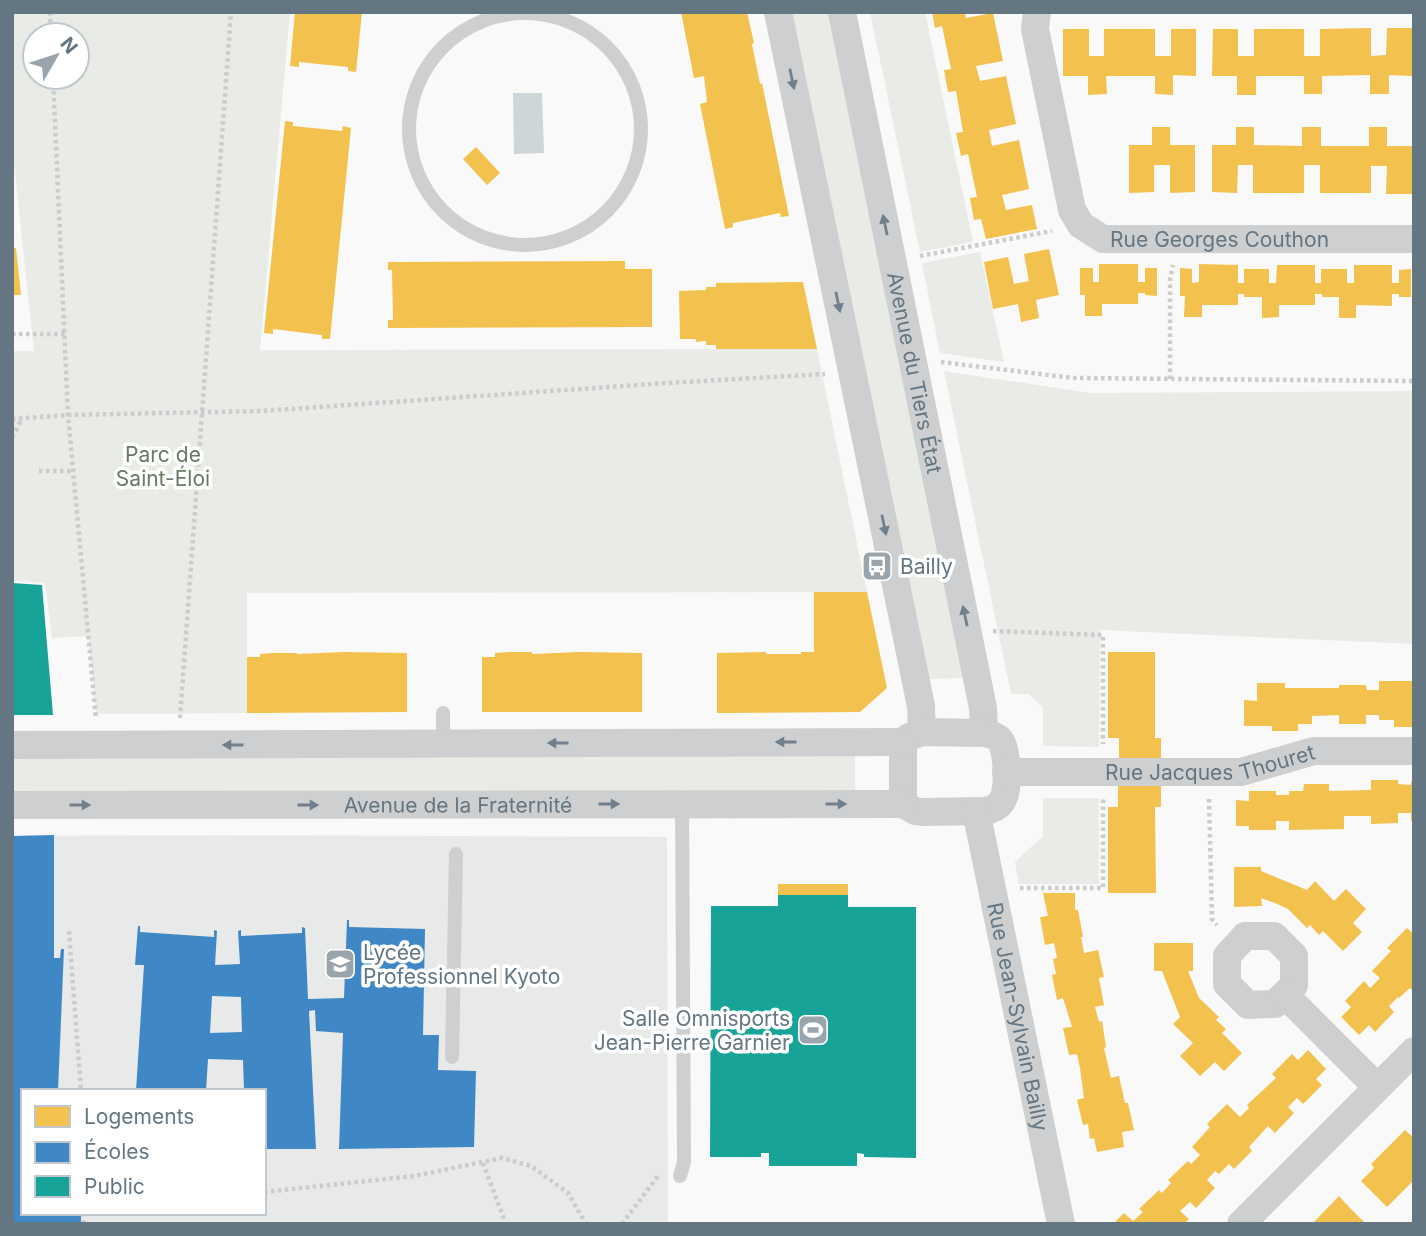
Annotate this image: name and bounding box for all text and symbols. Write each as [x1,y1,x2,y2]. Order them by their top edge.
north arrow [21,21,91,91]
text: N [55,33,82,58]
one-way arrow [787,68,798,90]
one-way arrow [879,214,890,236]
street label: Rue Georges Couthon [1110,227,1329,252]
street label: Avenue du Tiers État [882,270,948,476]
one-way arrow [832,291,843,313]
park label: Parc de Saint-Éloi [116,442,210,491]
one-way arrow [878,514,889,536]
bus stop icon: Bailly [860,549,894,583]
place label: Bailly [900,554,953,579]
one-way arrow [959,605,970,627]
one-way arrow [775,736,797,748]
one-way arrow [547,737,569,749]
one-way arrow [222,739,244,751]
street label: Rue Jacques Thouret [1105,739,1318,785]
street label: Avenue de la Fraternité [344,792,572,817]
one-way arrow [598,798,620,810]
one-way arrow [826,798,848,810]
one-way arrow [70,799,92,811]
one-way arrow [297,799,319,811]
street label: Rue Jean-Sylvain Bailly [983,900,1054,1133]
place label: Lycée Professionnel Kyoto [363,940,560,989]
school or university icon: Lycée Professionnel Kyoto [323,947,357,981]
place label: Salle Omnisports Jean-Pierre Garnier [594,1006,790,1055]
sports icon: Salle Omnisports Jean-Pierre Garnier [796,1013,830,1047]
legend [21,1089,266,1215]
text: Logements [84,1104,194,1129]
text: Écoles [84,1138,150,1164]
text: Public [84,1174,145,1199]

